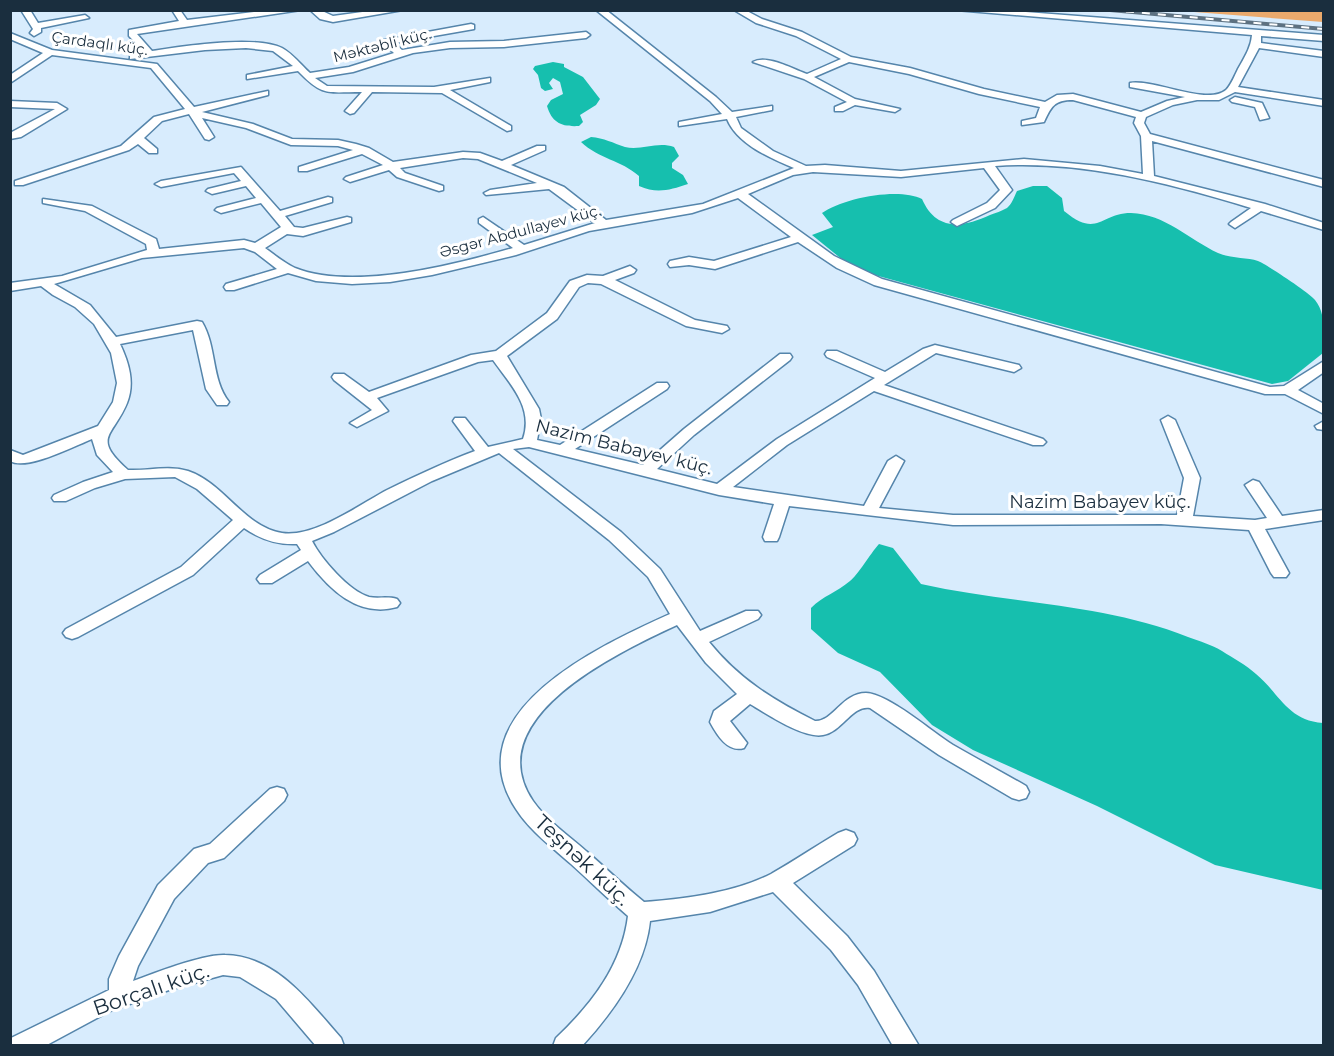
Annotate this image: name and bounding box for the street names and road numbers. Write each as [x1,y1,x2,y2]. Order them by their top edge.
street label: Məktəbli küç. [331,24,433,66]
street label: Çardaqlı küç. [51,27,149,59]
street label: Əsgər Abdullayev küç. [437,200,603,262]
street label: Nazim Babayev küç. [533,414,715,480]
street label: Nazim Babayev küç. [1009,491,1191,513]
street label: Teşnək küç. [530,809,636,911]
street label: Borçalı küç. [90,957,212,1021]

